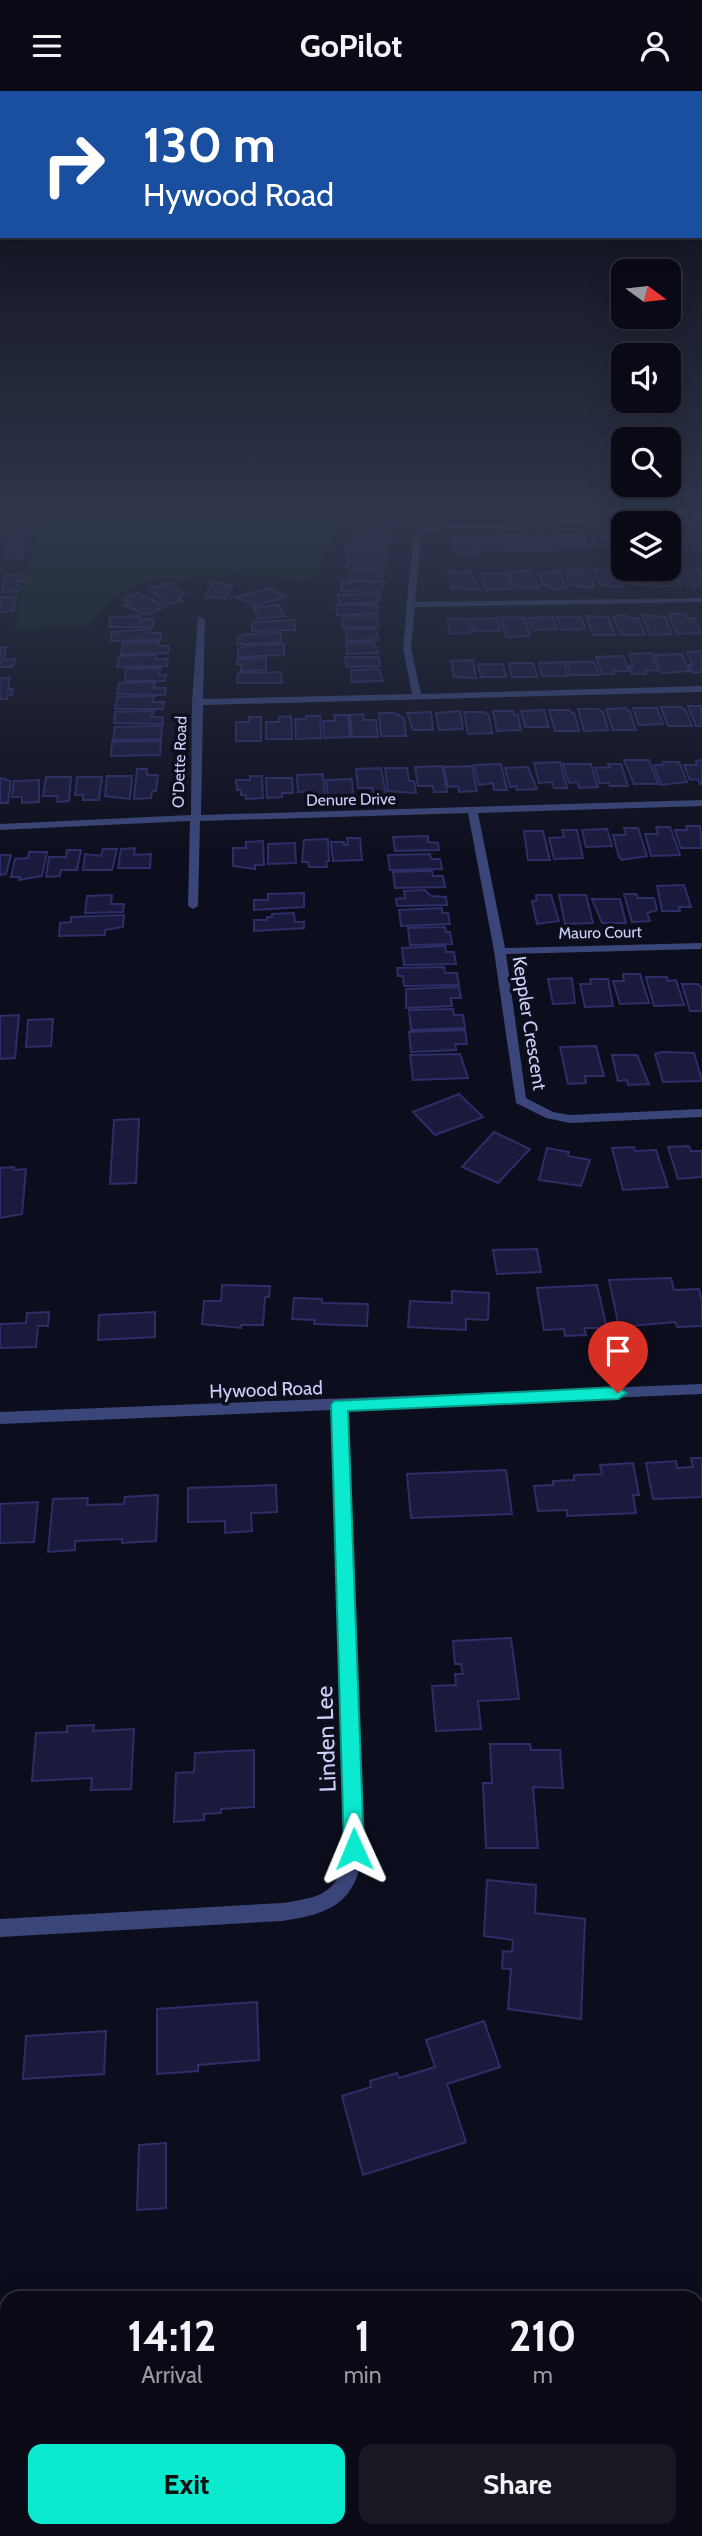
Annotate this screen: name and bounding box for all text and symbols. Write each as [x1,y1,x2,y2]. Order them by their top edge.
text: GoPilot [300,26,402,65]
icon: menu [28,27,66,65]
icon: person [636,27,674,65]
text: 130 m [143,115,276,174]
icon: right [28,119,119,210]
text: Hywood Road [143,175,334,214]
north arrow [611,259,681,329]
map controls [611,259,681,581]
button: sound [611,343,681,413]
button: search [611,427,681,497]
button: layers [611,511,681,581]
street label: O'Dette Road [168,716,191,808]
street label: Denure Drive [306,789,396,810]
street label: Mauro Court [558,922,643,943]
street label: Keppler Crescent [508,954,552,1092]
pin [588,1321,648,1393]
icon: arrive [599,1332,637,1370]
street label: Hywood Road [209,1376,323,1403]
street label: Linden Lee [310,1685,342,1793]
position arrow [317,1812,391,1886]
text: 14:12 [128,2310,216,2362]
text: 1 [355,2310,370,2362]
text: 210 [509,2310,576,2362]
text: Arrival [141,2361,202,2389]
text: min [344,2361,382,2389]
text: m [533,2361,553,2389]
button: Exit [28,2444,345,2524]
button: Share [359,2444,676,2524]

